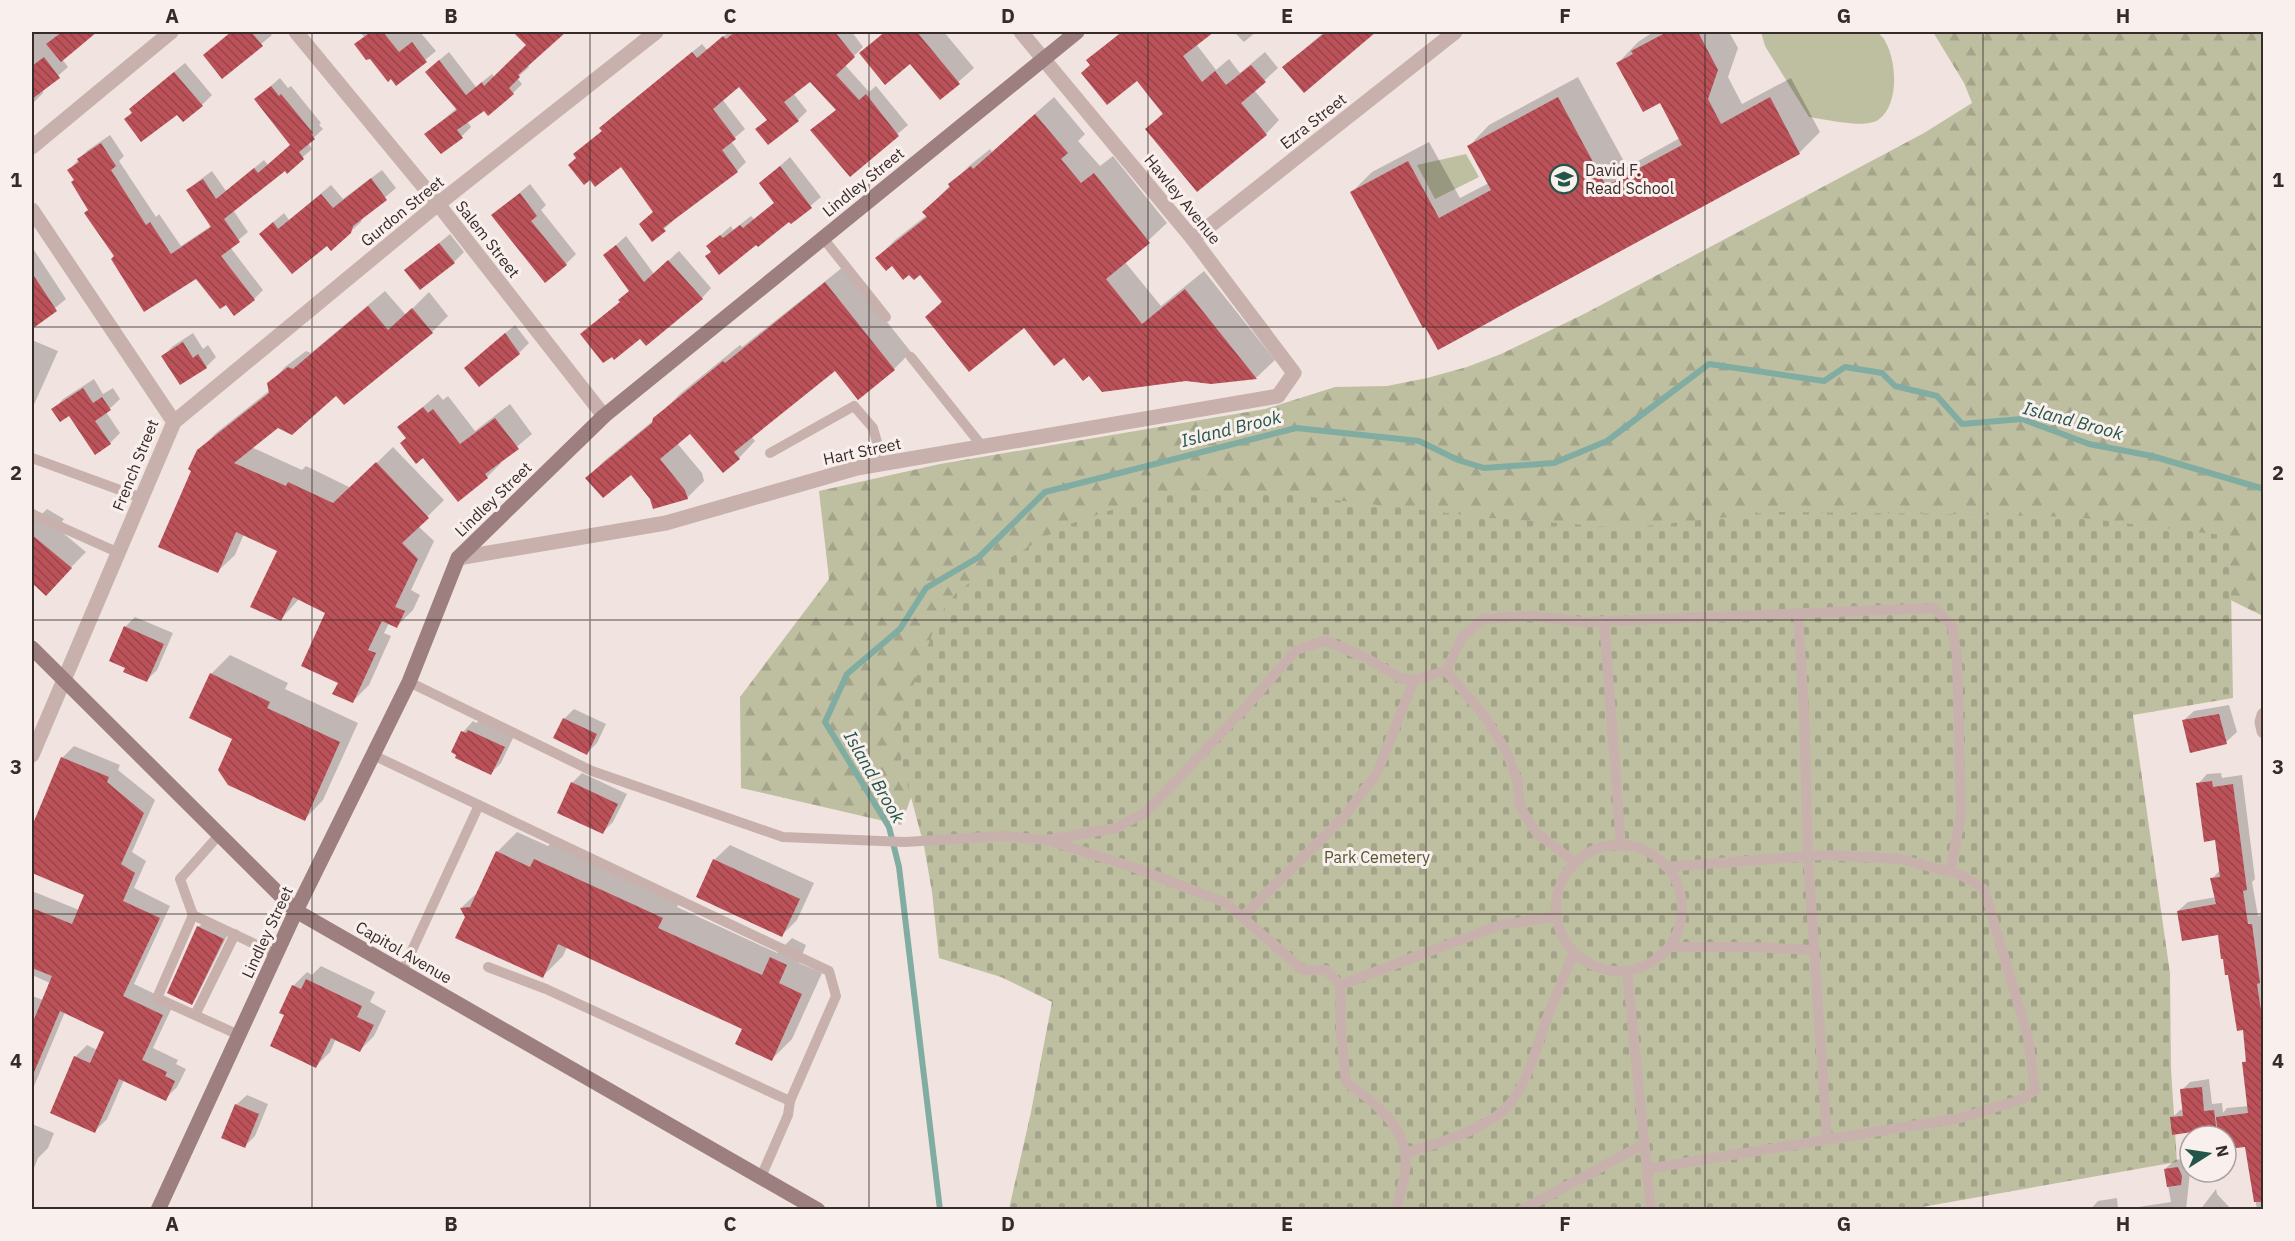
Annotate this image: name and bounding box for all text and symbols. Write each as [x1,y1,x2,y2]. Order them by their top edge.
text: A [165,2,179,29]
text: B [444,2,458,29]
text: C [723,2,737,29]
text: D [1001,2,1015,29]
text: E [1281,2,1293,29]
text: F [1559,2,1571,29]
text: G [1837,2,1851,29]
text: H [2116,2,2130,29]
street label: Ezra Street [1276,89,1350,153]
street label: Lindley Street [818,143,908,221]
street label: Hawley Avenue [1141,150,1226,248]
place label: David F. Read School [1585,160,1674,198]
school or university icon: David F. Read School [1548,163,1580,195]
text: 1 [10,166,22,193]
text: 1 [2272,166,2284,193]
street label: Gurdon Street [356,171,448,251]
street label: Salem Street [452,196,524,282]
water label: Island Brook [2021,396,2126,445]
water label: Island Brook [1178,405,1284,452]
street label: French Street [108,416,162,514]
street label: Hart Street [821,433,903,469]
street label: Lindley Street [450,457,536,541]
text: 2 [10,459,22,486]
text: 2 [2272,459,2284,486]
water label: Island Brook [839,727,910,827]
text: 3 [10,753,22,780]
text: 3 [2272,753,2284,780]
park label: Park Cemetery [1324,847,1430,867]
street label: Lindley Street [237,883,297,981]
street label: Capitol Avenue [352,916,456,988]
text: 4 [10,1047,22,1074]
text: 4 [2272,1047,2284,1074]
north arrow [2178,1124,2238,1184]
text: N [2212,1143,2234,1159]
text: A [165,1210,179,1237]
text: B [444,1210,458,1237]
text: C [723,1210,737,1237]
text: D [1001,1210,1015,1237]
text: E [1281,1210,1293,1237]
text: F [1559,1210,1571,1237]
text: G [1837,1210,1851,1237]
text: H [2116,1210,2130,1237]

